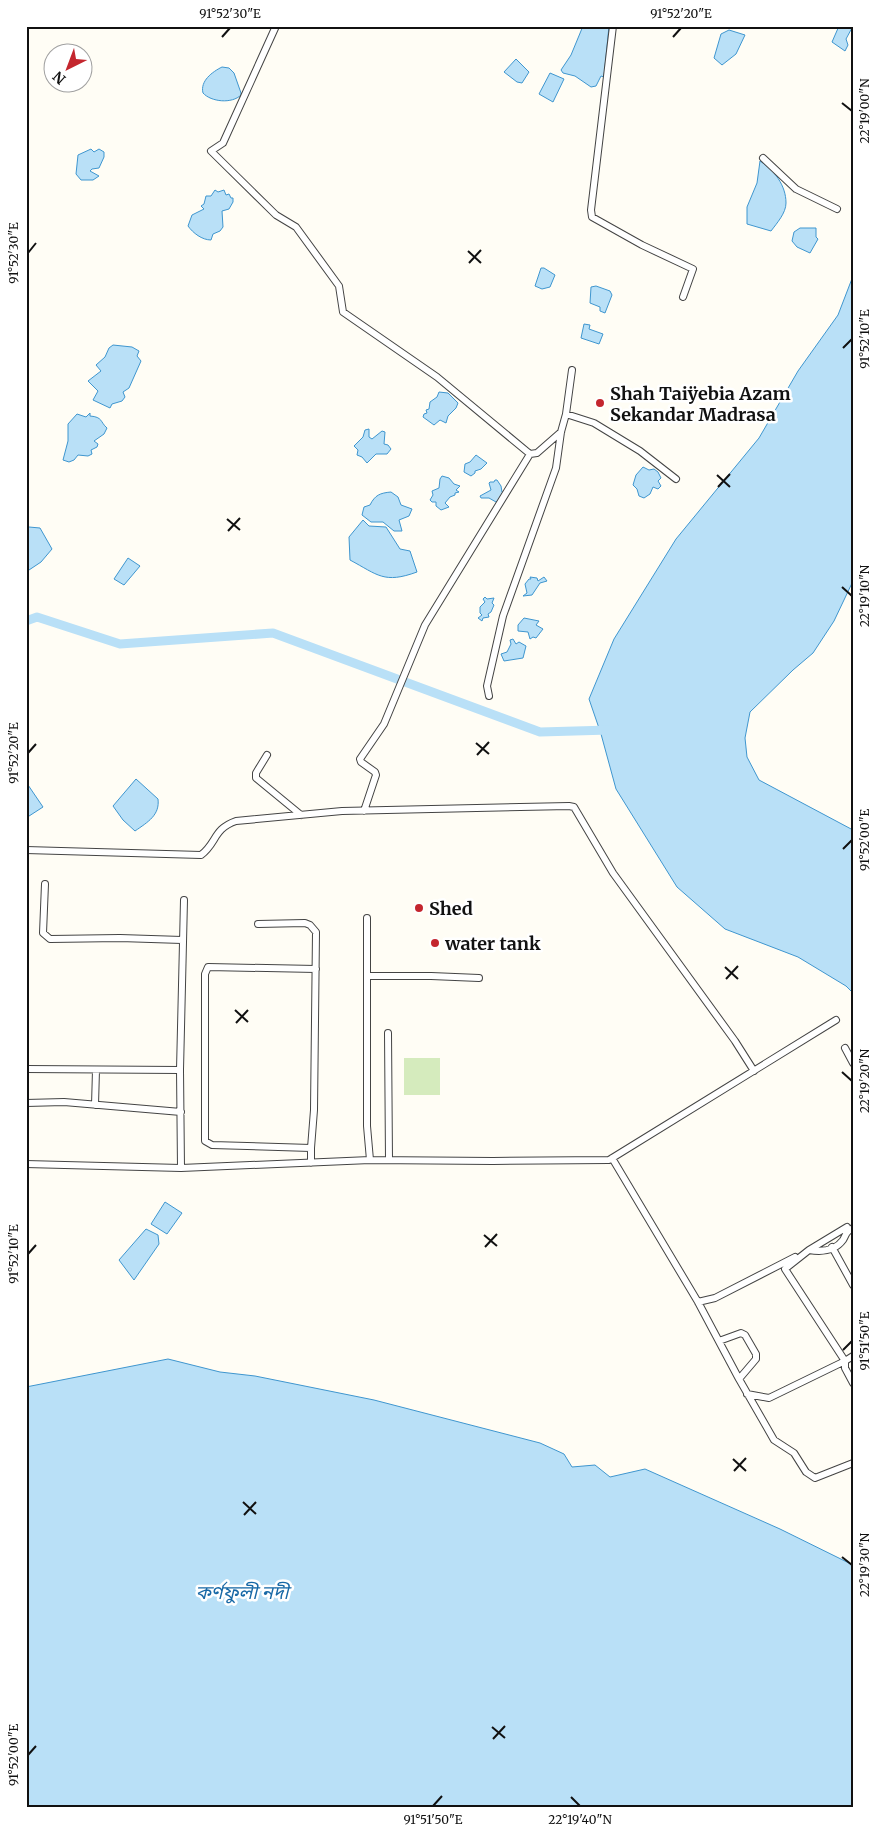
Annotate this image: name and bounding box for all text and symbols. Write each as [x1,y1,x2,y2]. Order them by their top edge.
text: 91°52'30"E [199,6,261,21]
text: 91°52'20"E [650,6,712,21]
north arrow [42,42,92,92]
text: N [49,67,69,88]
text: 22°19'00"N [857,78,872,143]
text: 91°52'30"E [6,222,21,284]
text: 91°52'10"E [857,309,872,369]
place label: Shah Taiÿebia Azam Sekandar Madrasa [610,382,791,426]
marker: Shah Taiÿebia Azam Sekandar Madrasa [594,397,606,409]
text: 22°19'10"N [857,564,872,627]
text: 91°52'20"E [6,722,21,784]
text: 91°52'00"E [857,809,872,871]
place label: Shed [429,897,473,920]
marker: Shed [413,902,425,914]
place label: water tank [444,932,541,955]
marker: water tank [429,937,441,949]
text: 22°19'20"N [857,1048,872,1113]
text: 91°52'10"E [6,1224,21,1284]
text: 91°51'50"E [857,1311,872,1370]
text: 22°19'30"N [857,1532,872,1597]
water label: কর্ণফুলী নদী [195,1580,292,1604]
text: 91°52'00"E [6,1724,21,1786]
text: 91°51'50"E [404,1812,463,1827]
text: 22°19'40"N [548,1812,612,1827]

